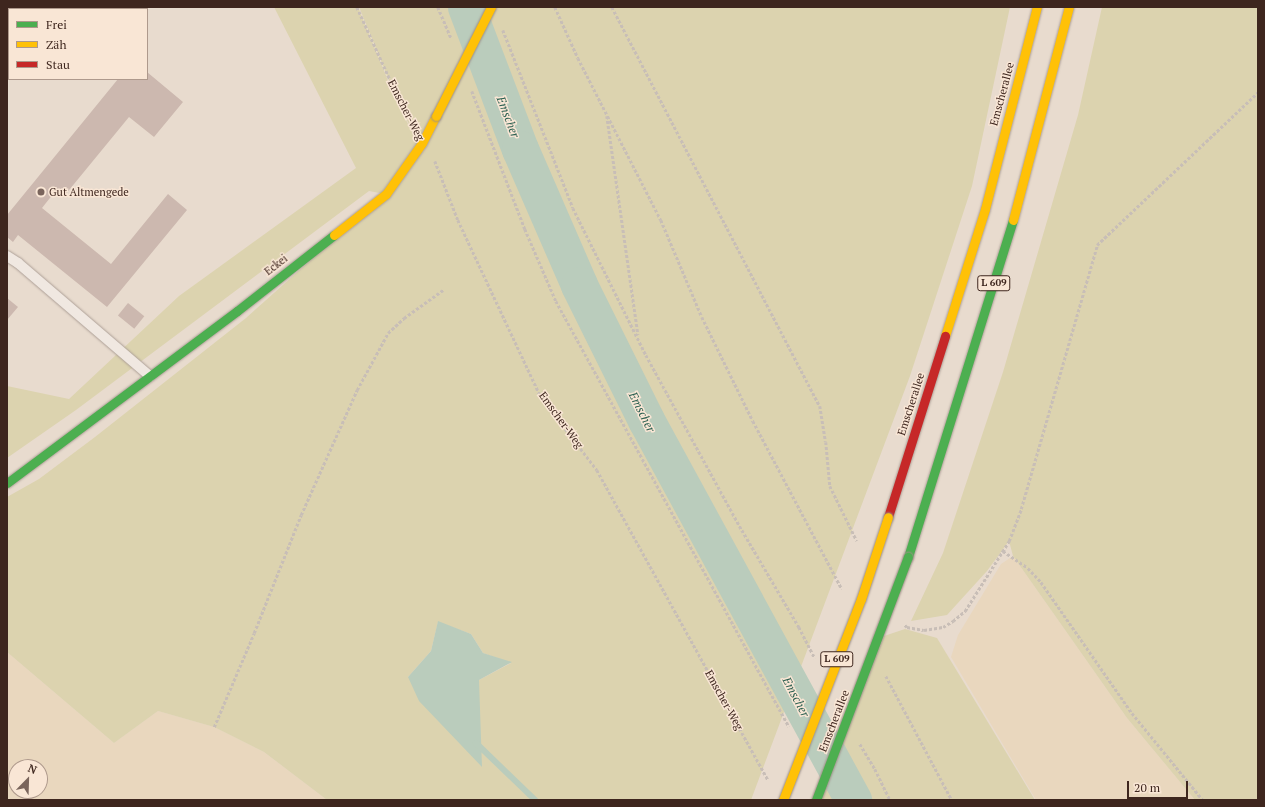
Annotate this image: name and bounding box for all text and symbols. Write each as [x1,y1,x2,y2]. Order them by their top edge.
legend [8,8,148,80]
text: Frei [46,17,67,32]
text: Zäh [46,37,66,52]
text: Stau [46,57,70,72]
street label: Emscherallee [987,61,1017,127]
street label: Emscher-Weg [385,77,427,143]
water label: Emscher [494,94,522,140]
place label: Gut Altmengede [49,185,129,199]
marker: Gut Altmengede [36,187,46,197]
street label: Eckei [262,252,290,278]
road number: L 609 [977,275,1011,291]
street label: Emscherallee [895,371,927,437]
street label: Emscher-Weg [536,389,586,451]
water label: Emscher [626,389,658,435]
road number: L 609 [820,651,854,667]
street label: Emscher-Weg [702,668,746,732]
water label: Emscher [780,675,812,719]
street label: Emscherallee [816,688,852,754]
north arrow [8,759,48,799]
text: N [26,761,39,777]
scale bar [1129,773,1190,799]
text: 20 m [1134,780,1160,795]

